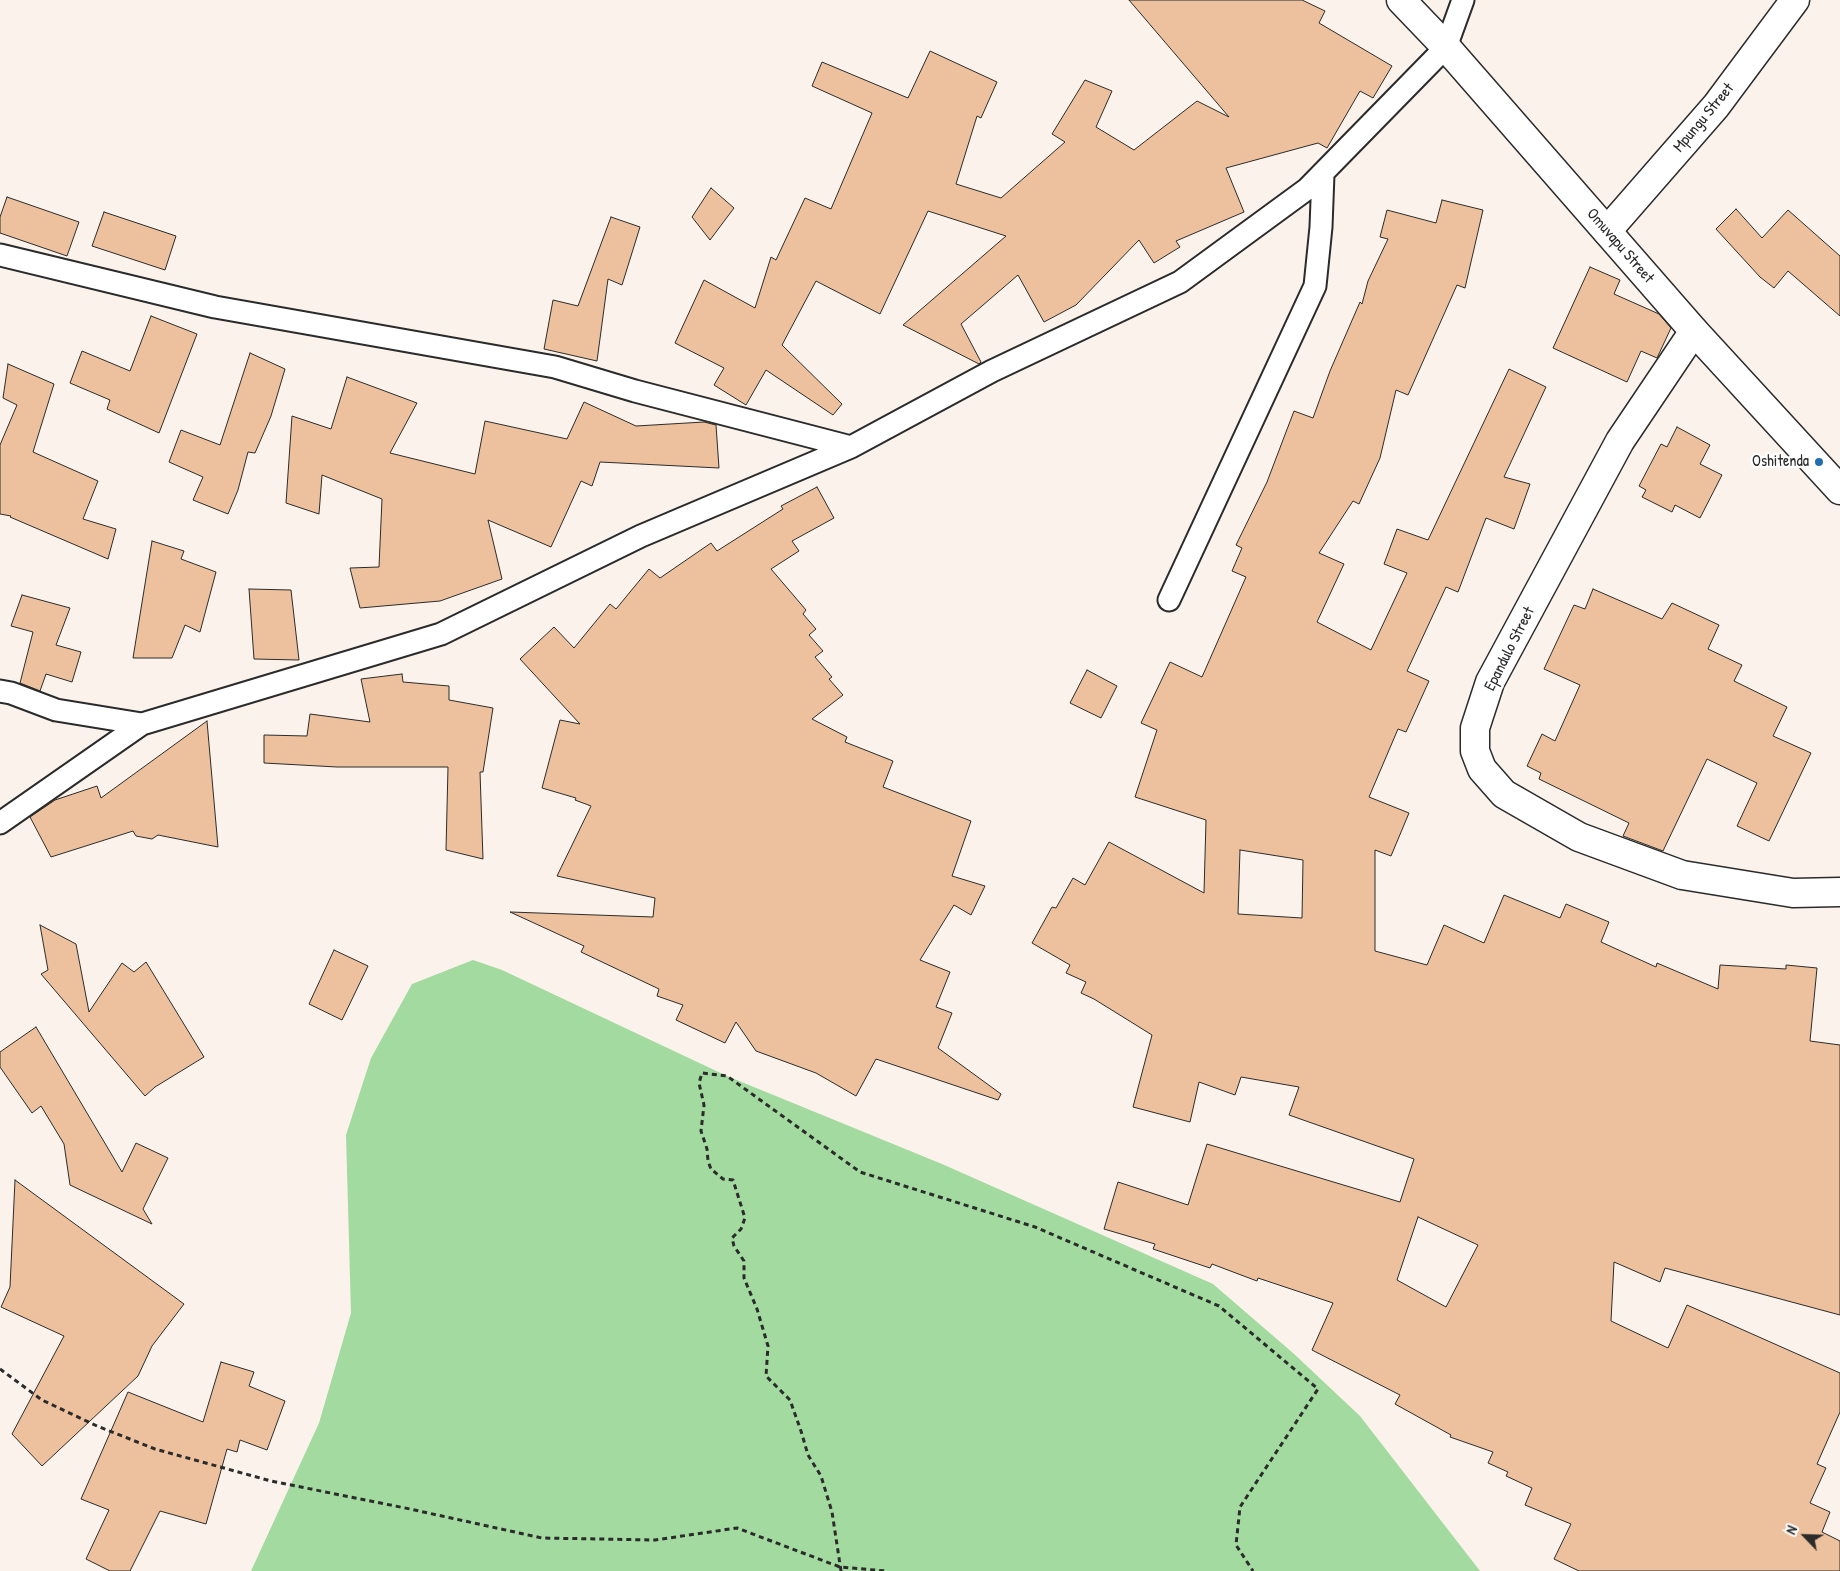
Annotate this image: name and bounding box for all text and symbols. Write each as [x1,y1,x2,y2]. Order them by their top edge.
street label: Mpungu Street [1670,79,1738,157]
street label: Omuvapu Street [1582,205,1658,287]
place label: Oshitenda [1752,452,1809,472]
marker: Oshitenda [1813,456,1825,468]
street label: Epandulo Street [1481,604,1539,694]
north arrow [1780,1511,1830,1561]
text: N [1781,1522,1801,1537]

